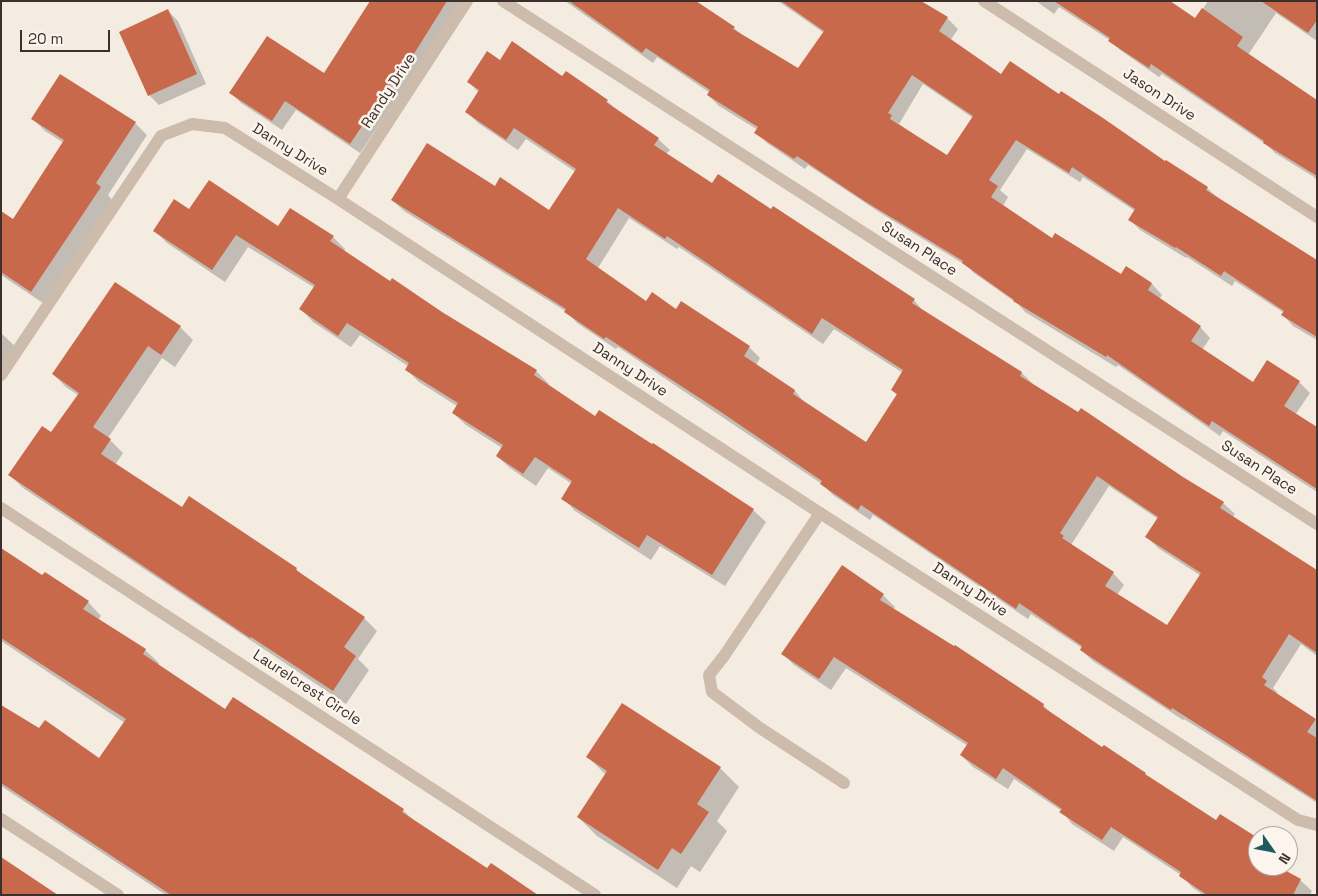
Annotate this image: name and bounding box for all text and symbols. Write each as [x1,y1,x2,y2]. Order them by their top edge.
scale bar [22,20,112,52]
text: 20 m [28,29,63,48]
street label: Randy Drive [358,50,420,132]
street label: Jason Drive [1119,65,1199,125]
street label: Danny Drive [249,120,331,180]
street label: Susan Place [878,218,960,280]
street label: Danny Drive [589,339,671,401]
street label: Susan Place [1218,437,1300,499]
street label: Danny Drive [929,559,1011,621]
street label: Laurelcrest Circle [249,646,365,730]
north arrow [1248,826,1298,876]
text: N [1275,850,1295,867]

